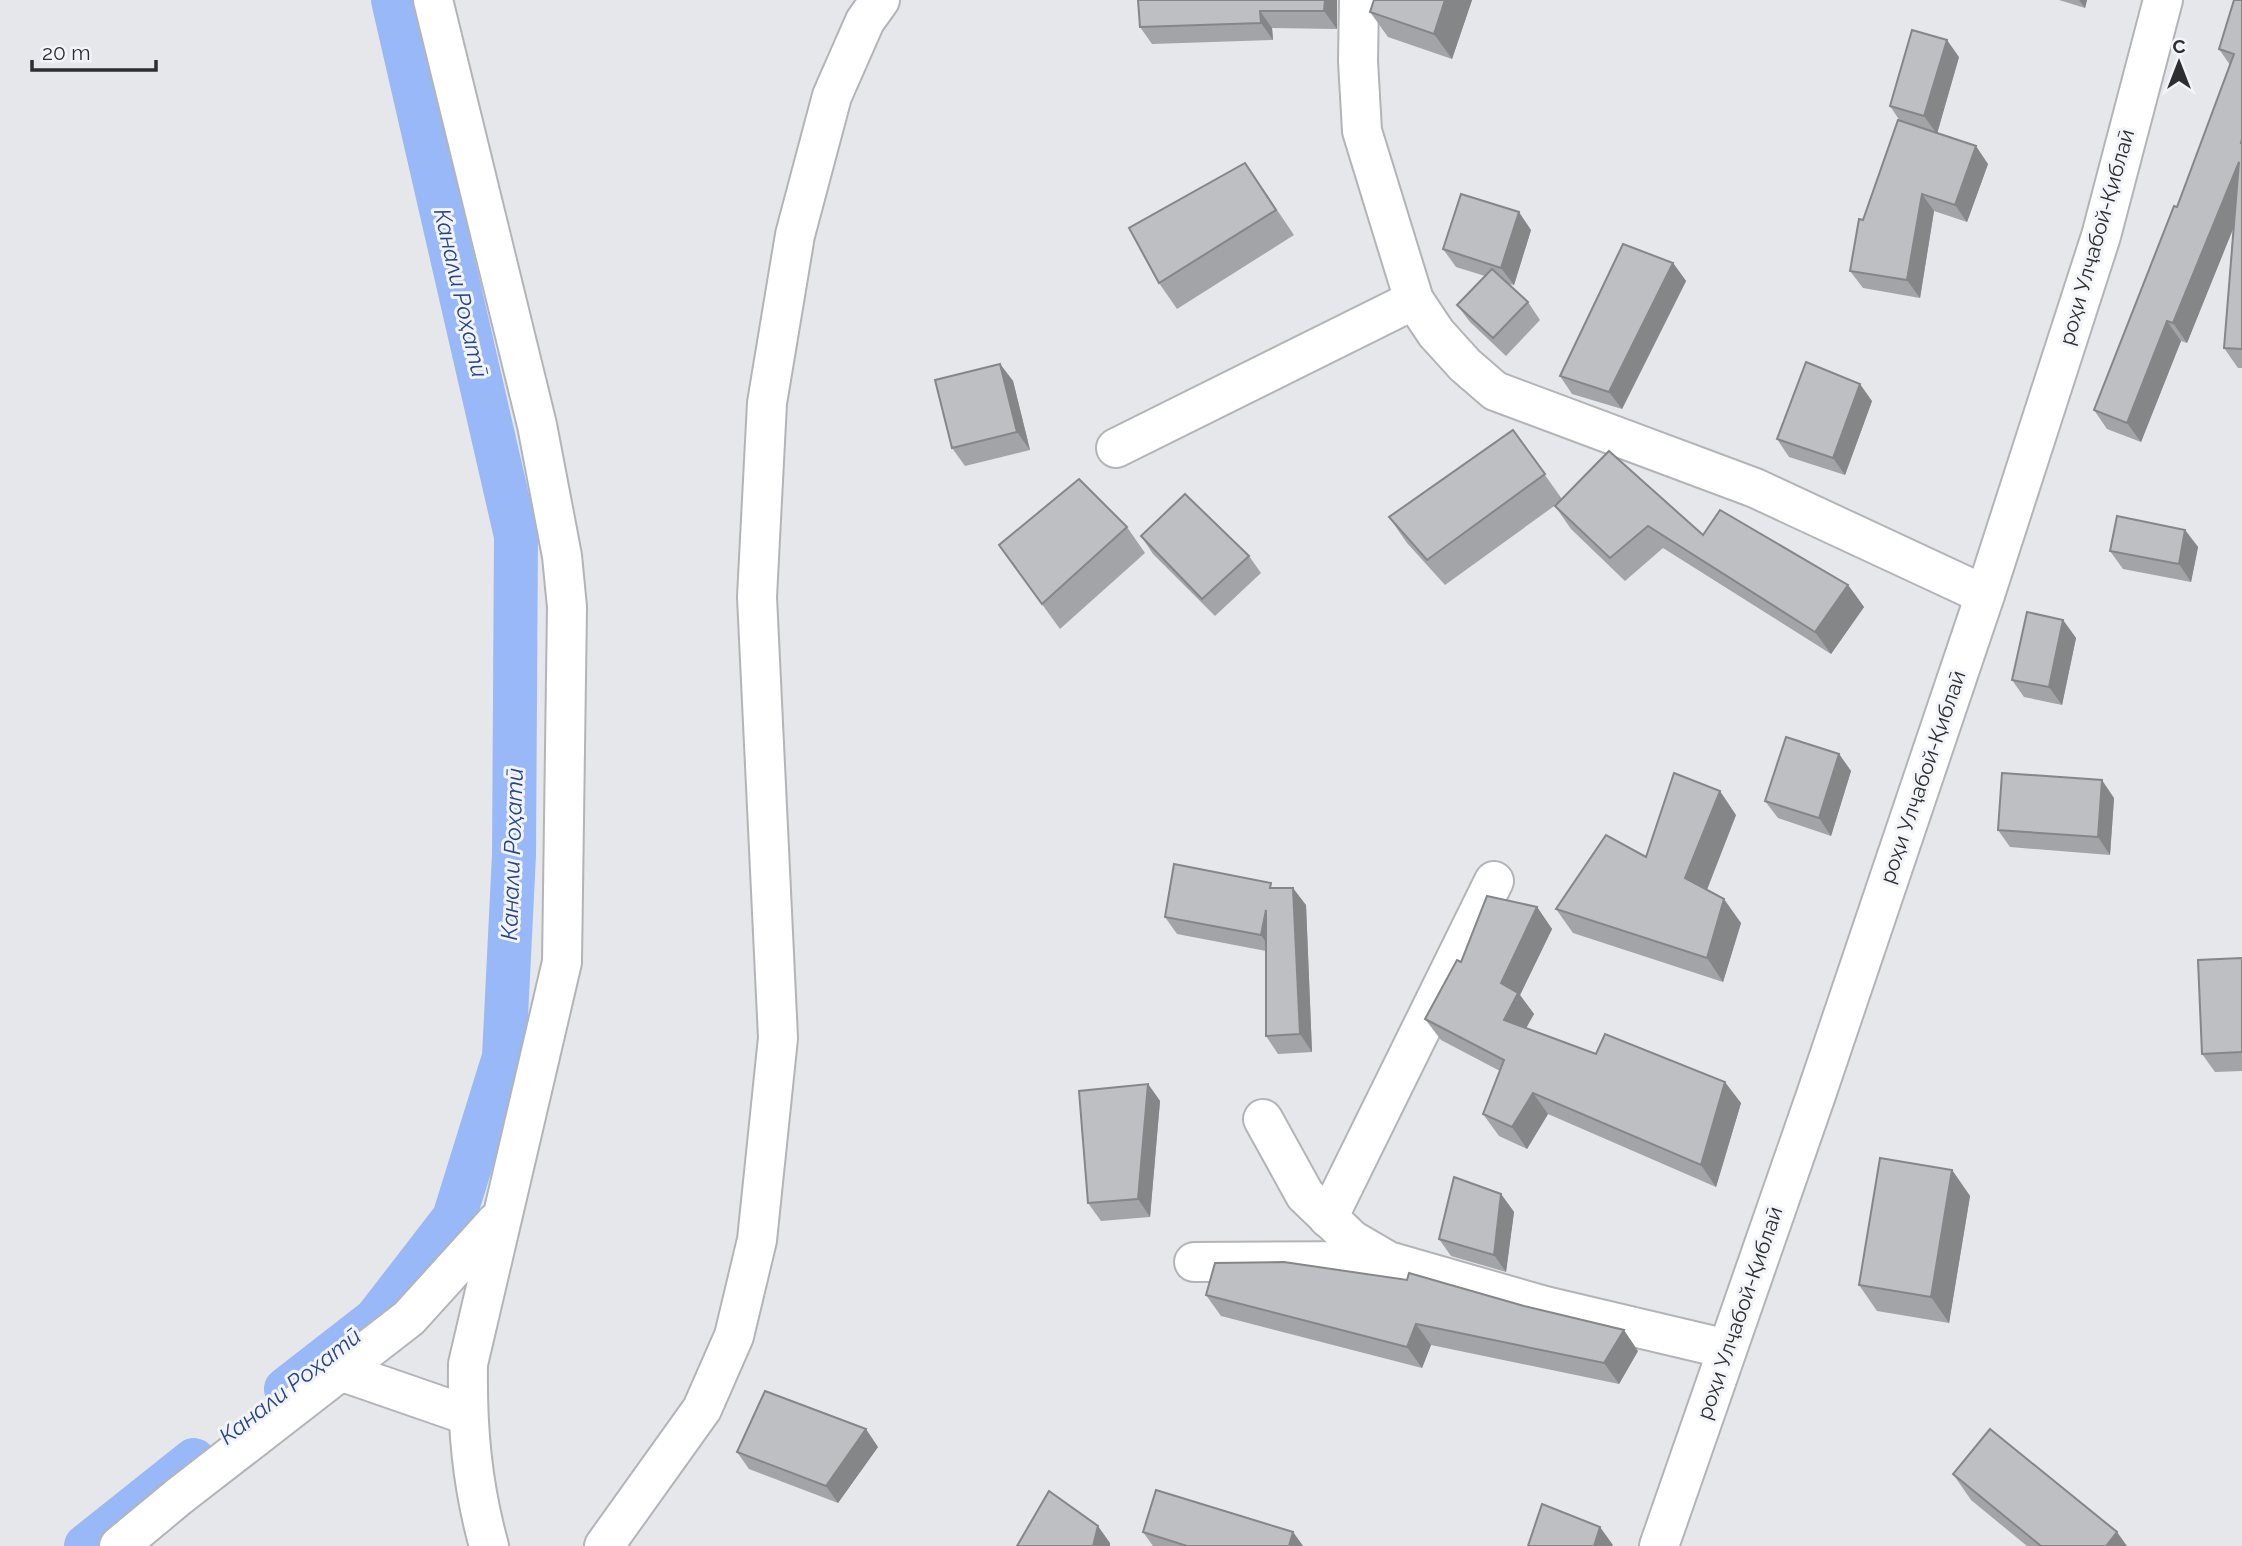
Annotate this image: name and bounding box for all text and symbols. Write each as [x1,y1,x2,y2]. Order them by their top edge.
scale bar [32,28,156,72]
north arrow [2144,28,2214,98]
text: С [2172,35,2186,57]
text: 20 m [42,40,90,65]
street label: роҳи Улҷабой-Қиблаӣ [2054,126,2139,348]
water label: Канали Роҳатӣ [429,206,494,380]
street label: роҳи Улҷабой-Қиблаӣ [1874,667,1971,886]
water label: Канали Роҳатӣ [495,767,528,941]
street label: роҳи Улҷабой-Қиблаӣ [1691,1203,1788,1422]
water label: Канали Роҳатӣ [213,1322,366,1449]

